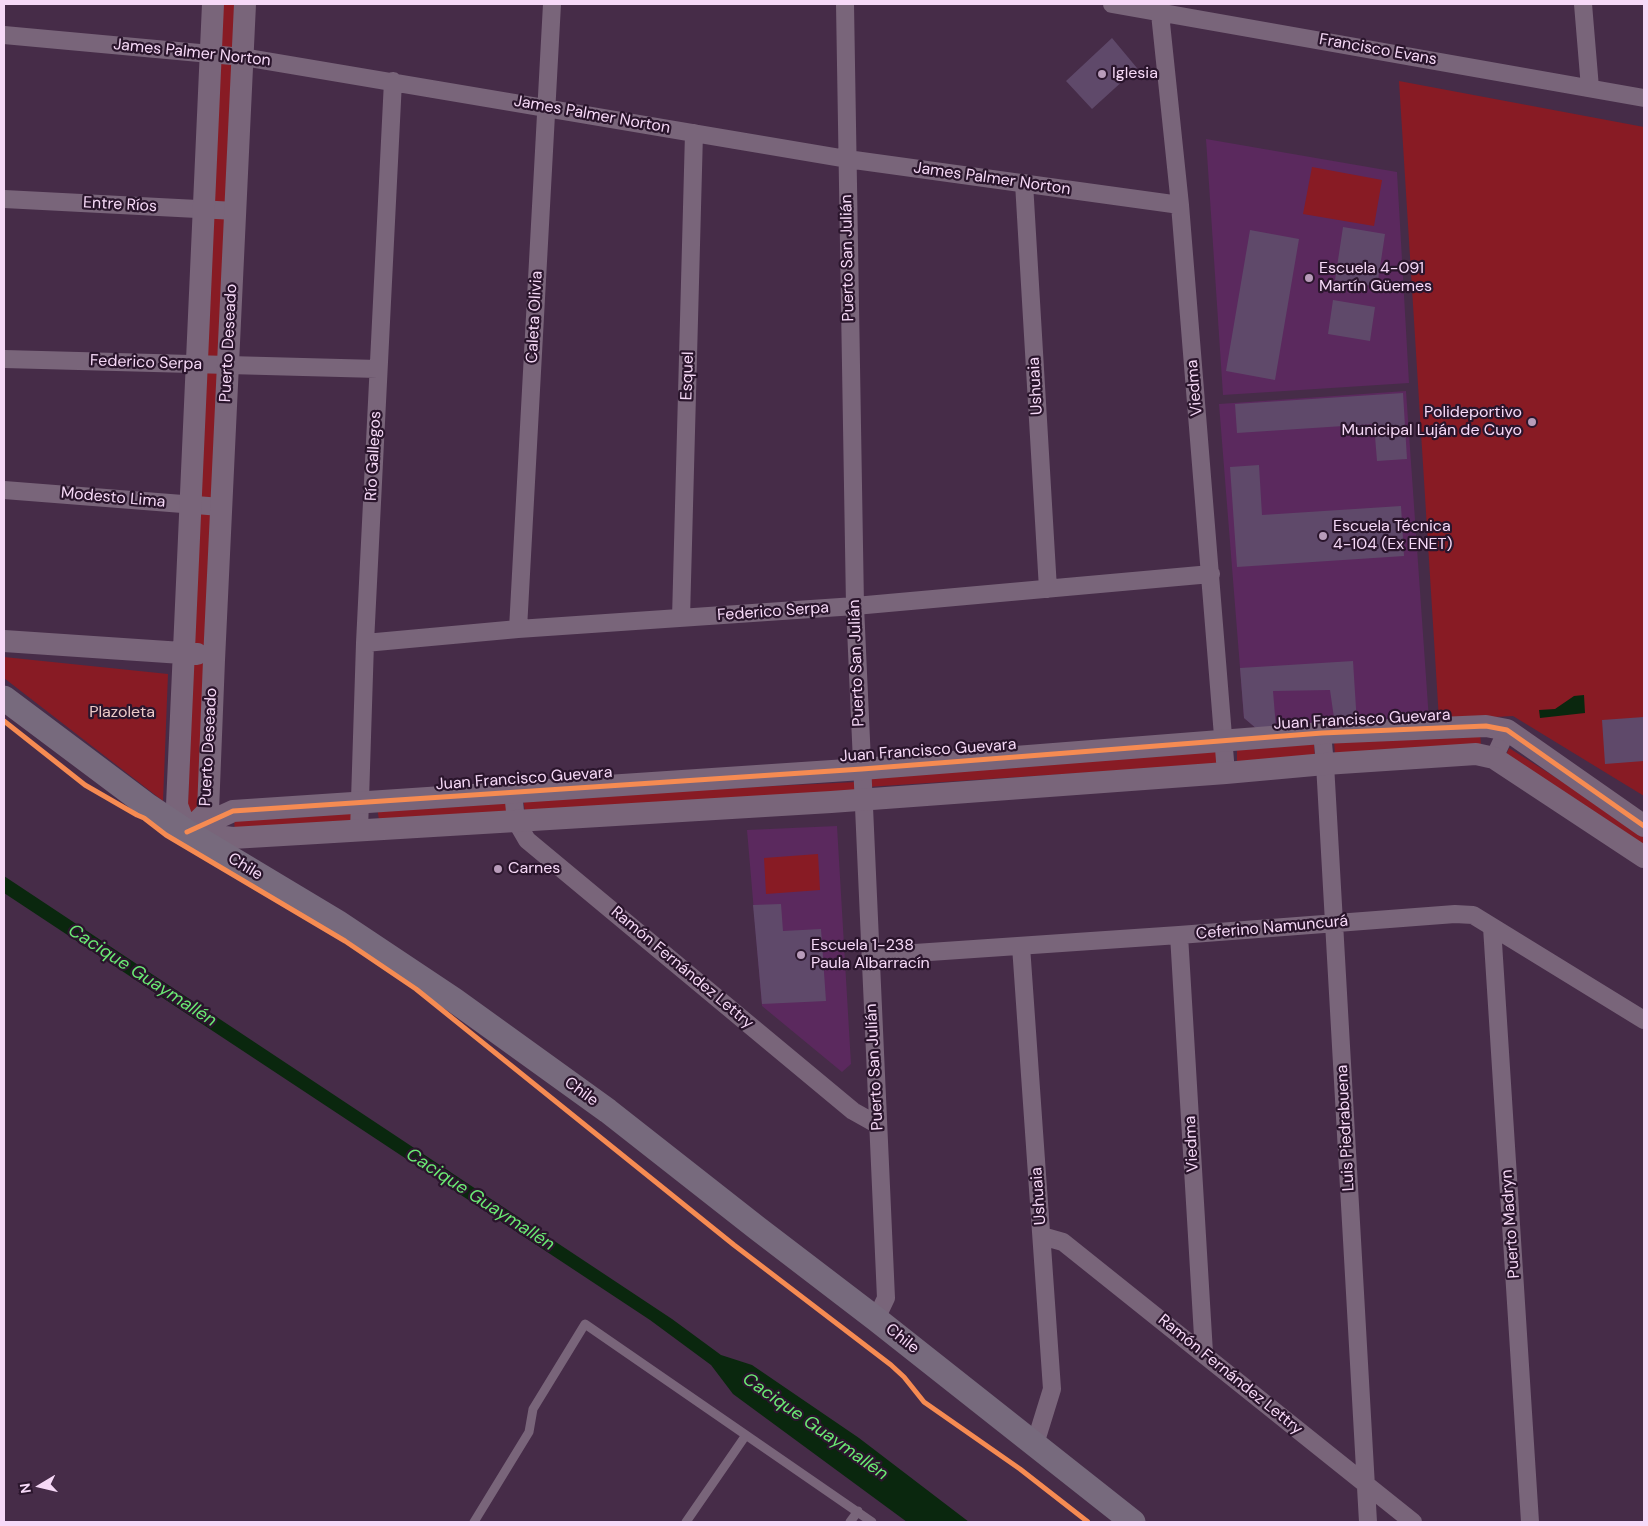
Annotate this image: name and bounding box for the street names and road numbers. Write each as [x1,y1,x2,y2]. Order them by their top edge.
street label: Francisco Evans [1318,30,1438,70]
street label: James Palmer Norton [112,35,272,71]
street label: James Palmer Norton [512,92,672,138]
street label: James Palmer Norton [912,158,1072,200]
street label: Entre Ríos [83,193,157,217]
street label: Puerto San Julián [837,194,859,322]
street label: Caleta Olivia [523,270,547,364]
street label: Puerto Deseado [216,283,242,403]
street label: Federico Serpa [90,351,202,375]
street label: Esquel [678,351,698,401]
street label: Ushuaia [1025,356,1047,416]
street label: Viedma [1183,359,1207,417]
street label: Río Gallegos [362,411,386,501]
street label: Modesto Lima [60,484,166,512]
street label: Federico Serpa [716,599,830,625]
street label: Puerto San Julián [845,599,869,727]
street label: Puerto Deseado [196,687,222,807]
street label: Juan Francisco Guevara [1273,706,1451,734]
street label: Juan Francisco Guevara [839,735,1017,767]
street label: Juan Francisco Guevara [435,763,613,795]
street label: Chile [224,849,266,885]
street label: Ramón Fernández Lettry [607,903,757,1033]
street label: Ceferino Namuncurá [1195,912,1349,944]
street label: Puerto San Julián [862,1003,888,1131]
street label: Luis Piedrabuena [1333,1064,1359,1192]
street label: Chile [560,1073,602,1111]
street label: Viedma [1181,1115,1203,1173]
street label: Ushuaia [1027,1166,1051,1226]
street label: Puerto Madryn [1498,1169,1524,1279]
street label: Ramón Fernández Lettry [1154,1311,1306,1439]
street label: Chile [881,1320,923,1358]

